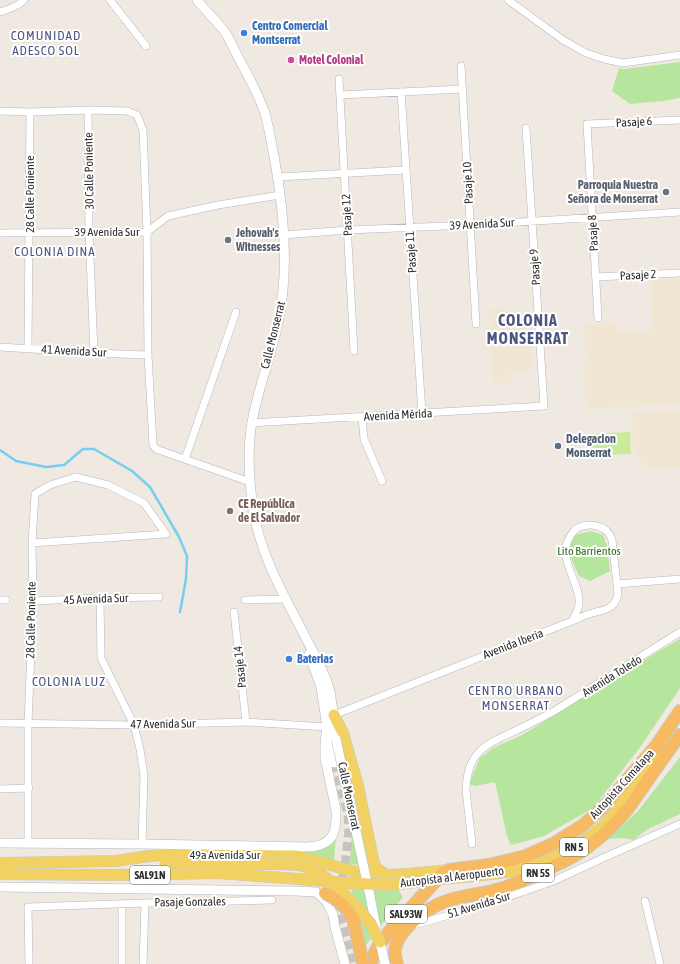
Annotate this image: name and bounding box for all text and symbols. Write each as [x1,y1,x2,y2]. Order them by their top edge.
place label: Centro Comercial Montserrat [252,19,328,47]
district label: COMUNIDAD ADESCO SOL [11,28,81,58]
marker: Centro Comercial Montserrat [239,28,249,38]
place label: Motel Colonial [299,53,364,67]
marker: Motel Colonial [286,55,296,65]
street label: Pasaje 6 [615,114,653,130]
street label: 30 Calle Poniente [81,132,97,210]
street label: 28 Calle Poniente [23,155,37,233]
street label: Pasaje 10 [460,161,476,204]
place label: Parroquia Nuestra Señora de Monserrat [568,178,659,206]
marker: Parroquia Nuestra Señora de Monserrat [661,187,671,197]
street label: Pasaje 12 [339,194,355,236]
street label: Pasaje 8 [585,214,601,252]
street label: 39 Avenida Sur [449,215,515,233]
street label: 39 Avenida Sur [75,225,140,239]
place label: Jehovah's Witnesses [235,226,281,254]
street label: Pasaje 11 [403,230,419,274]
marker: Jehovah's Witnesses [223,235,233,245]
district label: COLONIA DINA [14,244,96,259]
street label: Pasaje 9 [527,248,543,286]
street label: Pasaje 2 [619,267,657,283]
street label: Calle Monserrat [258,299,288,370]
district label: COLONIA MONSERRAT [487,311,569,347]
street label: 41 Avenida Sur [41,342,107,360]
street label: Avenida Mérida [363,406,433,424]
place label: Delegacion Monserrat [566,432,616,460]
marker: Delegacion Monserrat [553,441,563,451]
place label: CE República de El Salvador [238,497,300,525]
marker: CE República de El Salvador [225,506,235,516]
park label: Lito Barrientos [557,544,621,558]
street label: 28 Calle Poniente [23,581,39,659]
street label: 45 Avenida Sur [63,591,129,607]
street label: Avenida Iberia [481,626,545,662]
street label: Pasaje 14 [231,645,249,689]
place label: Baterias [297,652,334,666]
street label: Avenida Toledo [580,652,645,700]
marker: Baterias [284,654,294,664]
district label: COLONIA LUZ [32,674,106,689]
district label: CENTRO URBANO MONSERRAT [468,683,564,713]
street label: 47 Avenida Sur [130,716,196,732]
street label: Autopista Comalapa [587,746,657,822]
street label: Calle Monserrat [335,761,363,832]
road number: RN 5 [560,838,588,856]
street label: 49a Avenida Sur [190,848,261,862]
street label: Autopista al Aeropuerto [399,864,505,890]
road number: RN 5S [522,864,554,882]
road number: SAL91N [130,866,170,884]
street label: 51 Avenida Sur [446,889,513,921]
street label: Pasaje Gonzales [154,894,226,910]
road number: SAL93W [385,905,427,923]

